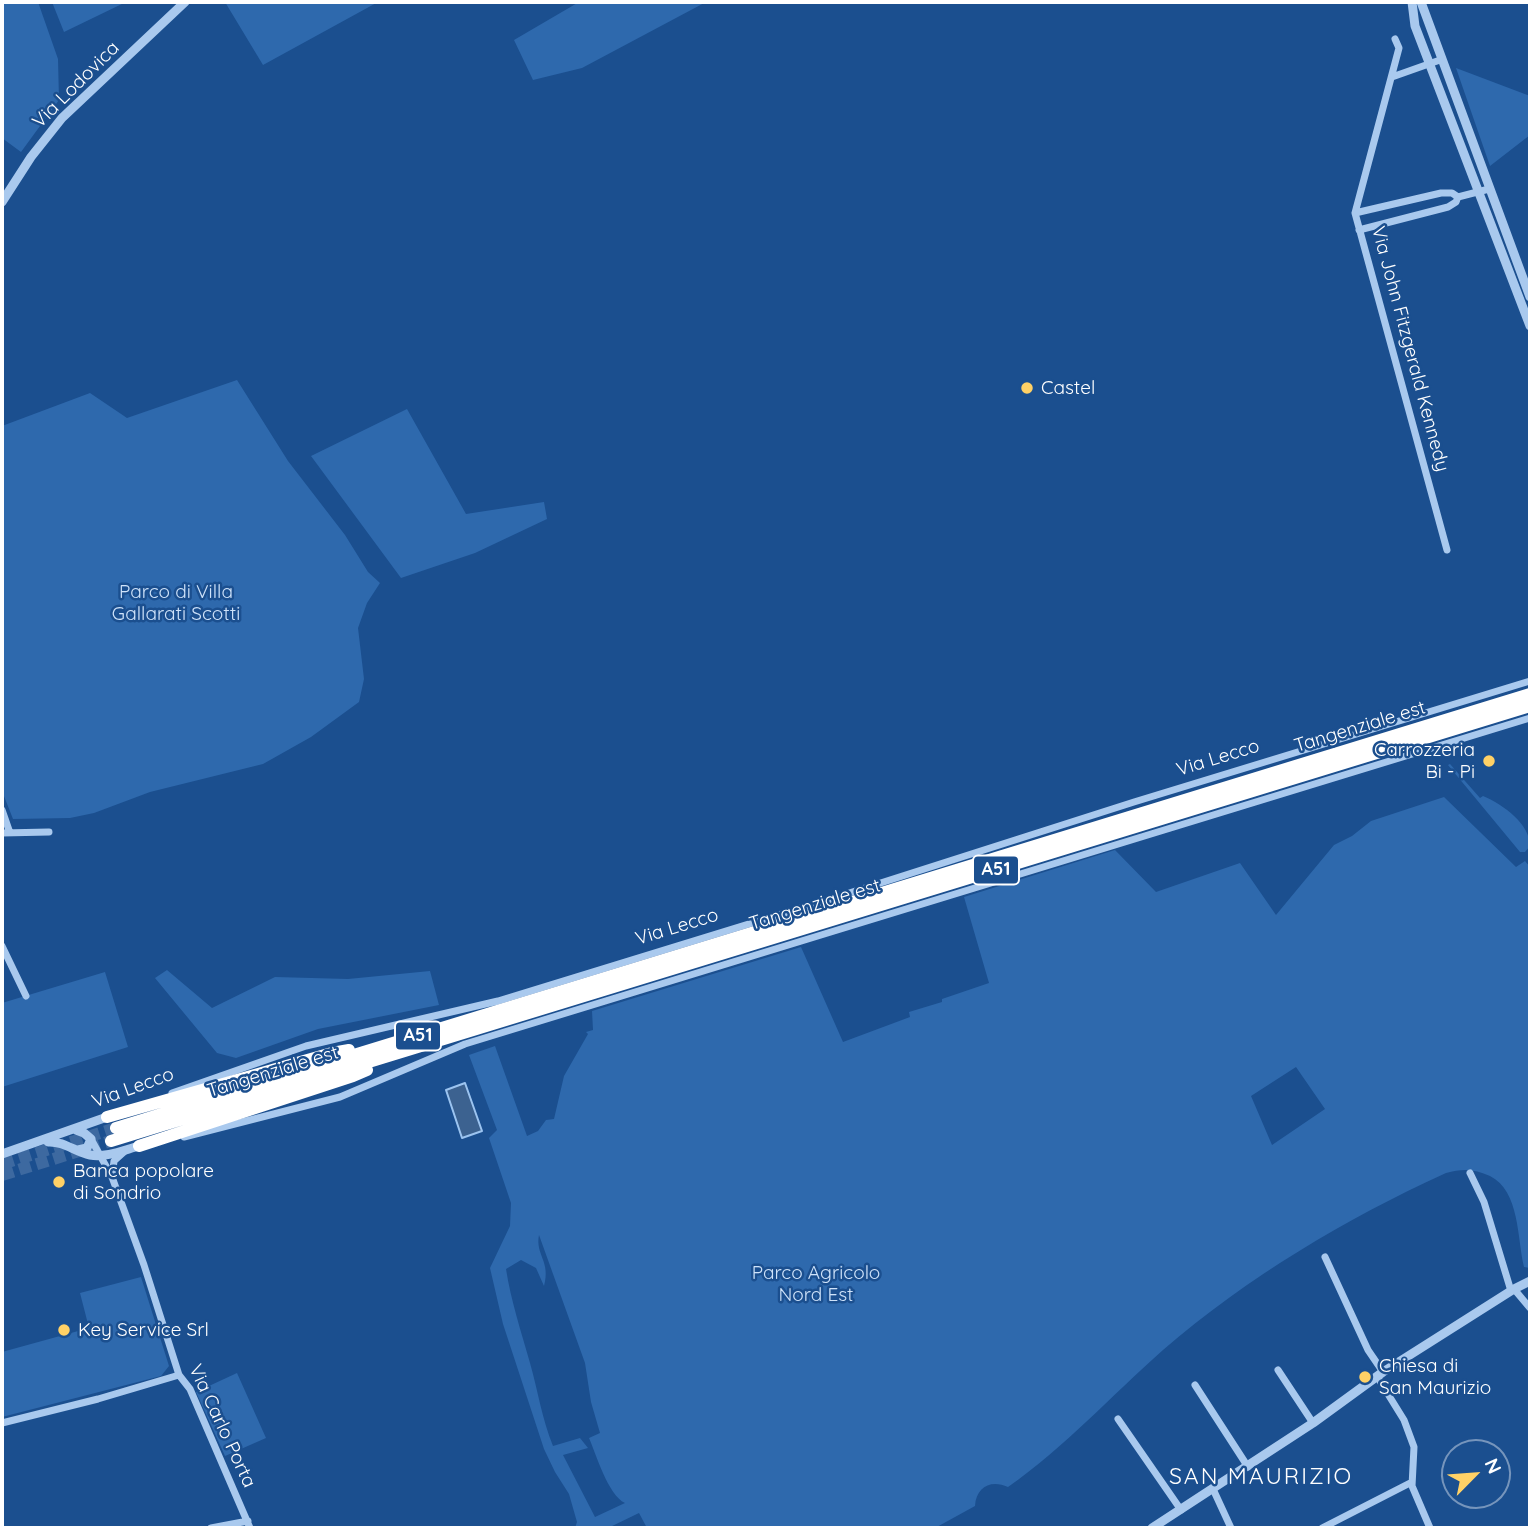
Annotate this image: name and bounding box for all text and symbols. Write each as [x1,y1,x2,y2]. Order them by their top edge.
street label: Via Lodovica [28,37,124,133]
street label: Via John Fitzgerald Kennedy [1366,224,1454,474]
place label: Castel [1041,377,1095,399]
marker: Castel [1019,380,1035,396]
park label: Parco di Villa Gallarati Scotti [112,581,240,625]
street label: Tangenziale est [1292,696,1428,758]
street label: Via Lecco [1174,735,1262,781]
place label: Carrozzeria Bi - Pi [1374,739,1475,783]
marker: Carrozzeria Bi - Pi [1481,753,1497,769]
road number: A51 [973,856,1019,884]
street label: Tangenziale est [747,874,883,936]
street label: Via Lecco [633,904,721,950]
road number: A51 [395,1021,441,1050]
street label: Tangenziale est [205,1041,341,1103]
street label: Via Lecco [89,1063,177,1113]
place label: Banca popolare di Sondrio [73,1160,214,1204]
marker: Banca popolare di Sondrio [51,1174,67,1190]
park label: Parco Agricolo Nord Est [752,1262,880,1306]
place label: Key Service Srl [78,1319,209,1341]
marker: Key Service Srl [56,1322,72,1338]
place label: Chiesa di San Maurizio [1379,1355,1491,1399]
street label: Via Carlo Porta [183,1361,261,1491]
marker: Chiesa di San Maurizio [1357,1369,1373,1385]
north arrow [1441,1439,1511,1509]
text: N [1479,1455,1507,1477]
district label: SAN MAURIZIO [1170,1463,1352,1491]

